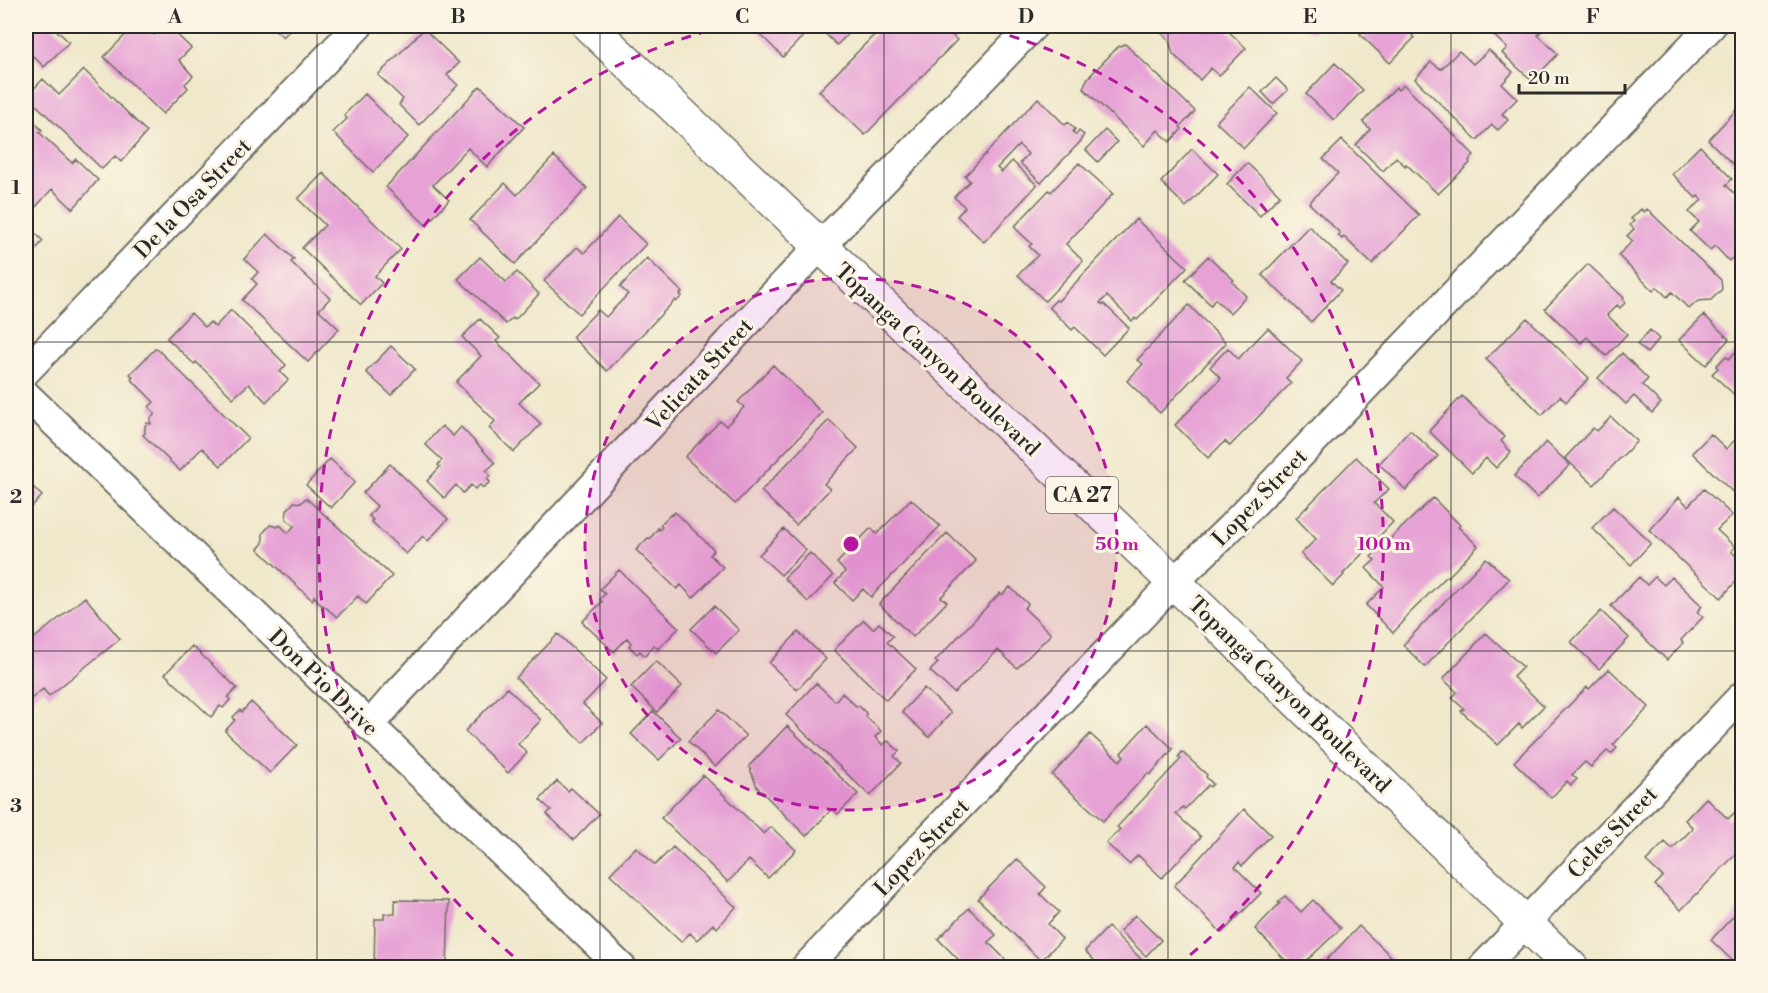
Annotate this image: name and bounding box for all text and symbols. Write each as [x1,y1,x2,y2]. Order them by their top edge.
text: A [167,5,183,30]
text: B [450,5,466,30]
text: C [735,5,749,30]
text: D [1018,5,1034,30]
text: E [1303,5,1317,30]
text: F [1586,5,1600,30]
scale bar [1519,57,1626,95]
text: 20 m [1528,67,1570,90]
street label: De la Osa Street [129,133,258,265]
text: 1 [11,176,21,201]
street label: Topanga Canyon Boulevard [829,258,1046,463]
street label: Velicata Street [640,313,759,438]
street label: Lopez Street [1207,443,1314,553]
road number: CA 27 [1046,477,1118,513]
text: 2 [10,485,22,510]
text: 50 m [1095,533,1139,556]
text: 100 m [1357,533,1411,556]
centre of rings [841,534,861,554]
street label: Topanga Canyon Boulevard [1182,591,1396,799]
street label: Don Pio Drive [262,624,384,742]
street label: Celes Street [1562,781,1664,885]
street label: Lopez Street [869,793,976,903]
text: 3 [10,794,22,819]

